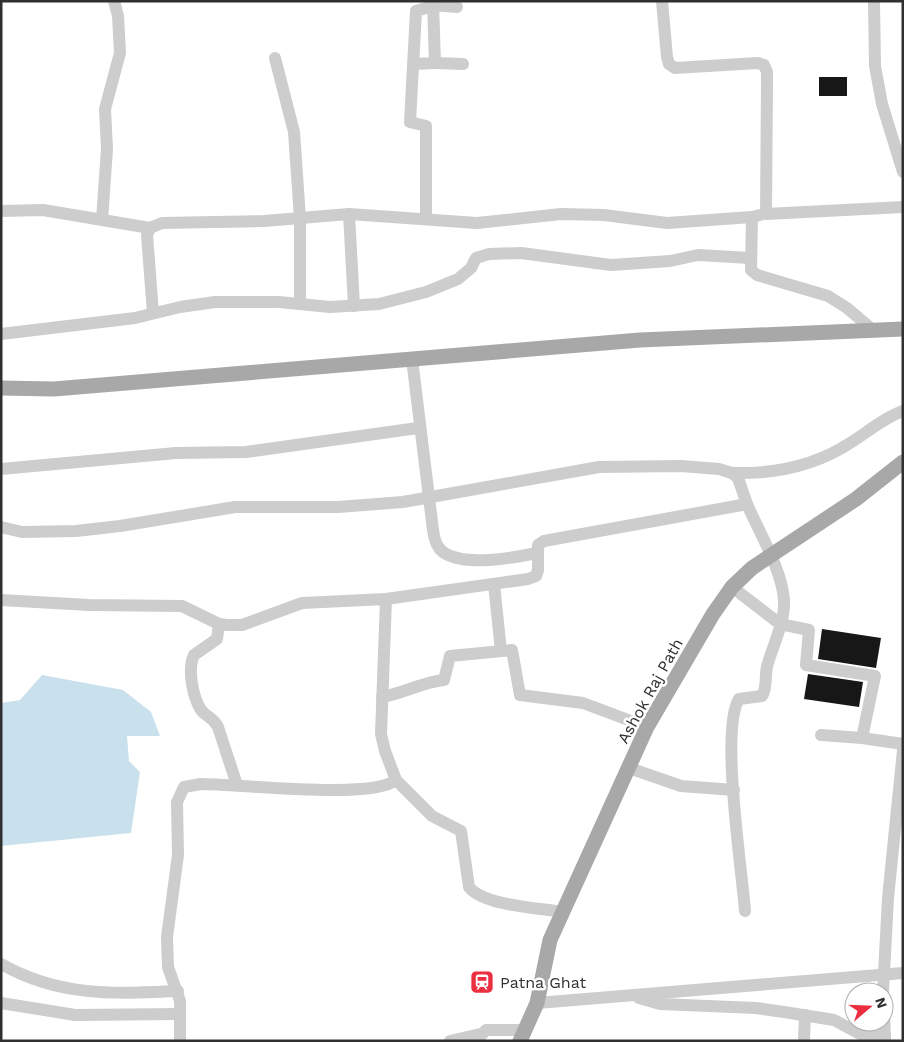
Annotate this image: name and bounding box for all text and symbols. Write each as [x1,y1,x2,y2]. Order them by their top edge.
street label: Ashok Raj Path [613,635,687,747]
station icon: Patna Ghat [469,969,495,995]
place label: Patna Ghat [500,973,586,992]
north arrow [844,982,894,1032]
text: N [872,995,891,1010]

